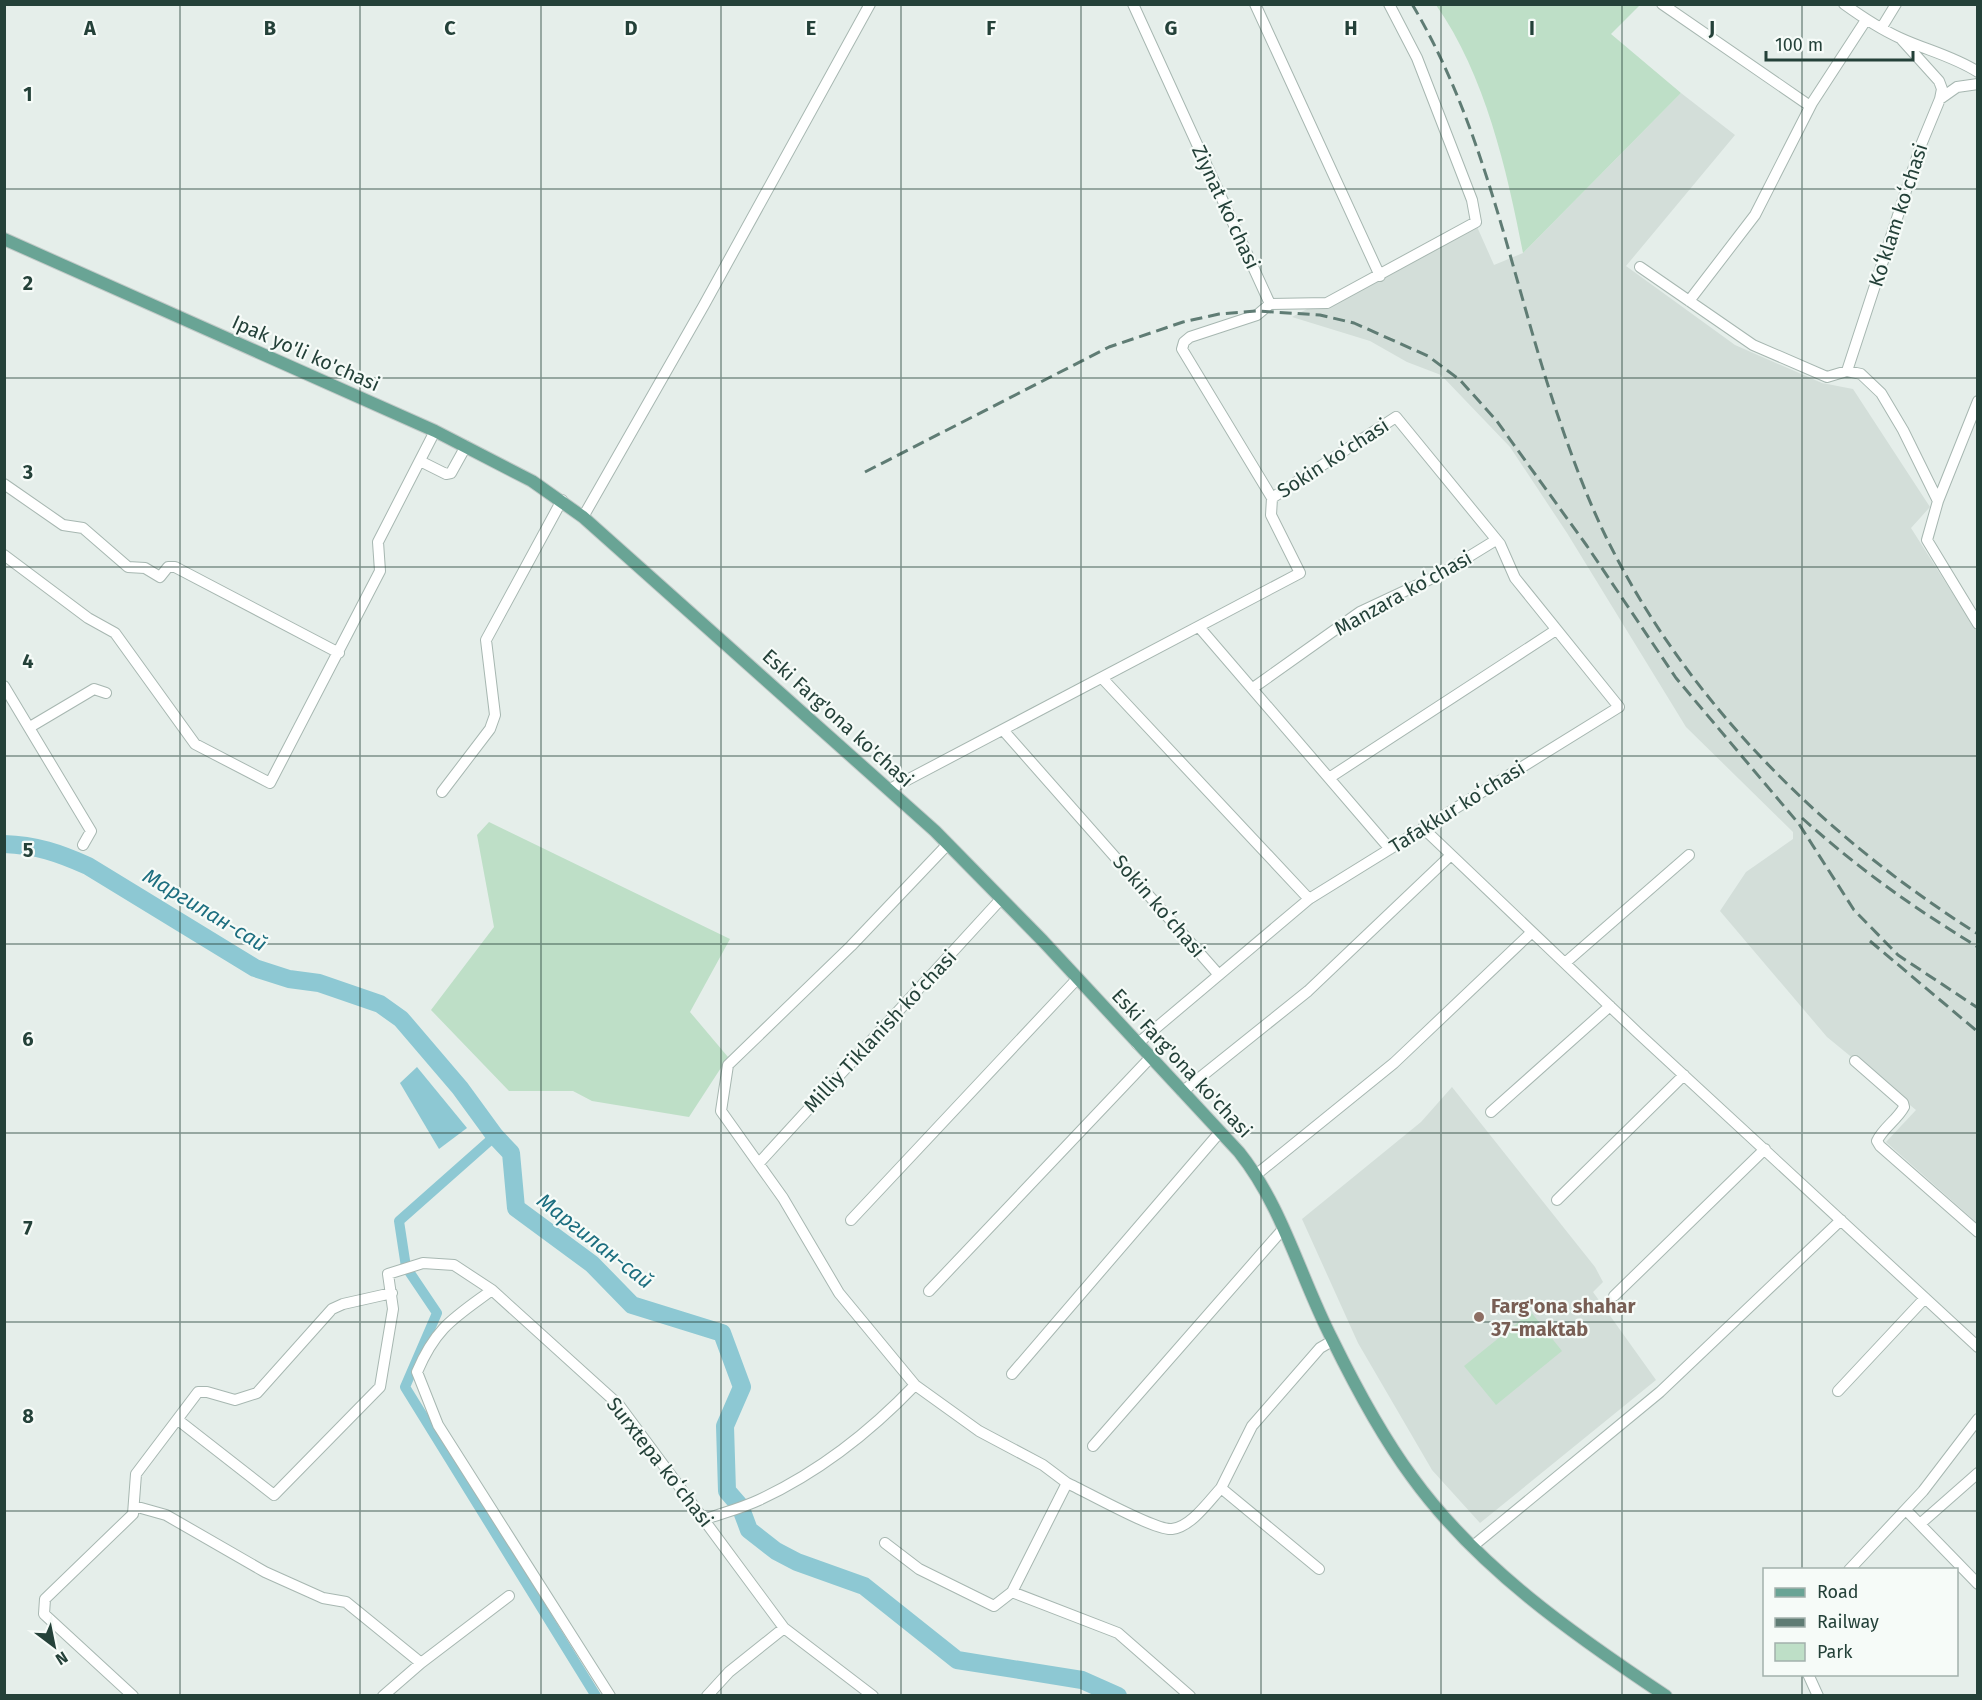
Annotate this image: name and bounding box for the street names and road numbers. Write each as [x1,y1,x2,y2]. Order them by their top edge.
street label: Koʻklam koʻchasi [1864,140,1932,290]
street label: Ziynat koʻchasi [1187,141,1265,273]
street label: Ipak yo'li ko'chasi [228,310,384,396]
street label: Sokin koʻchasi [1273,413,1393,503]
street label: Manzara koʻchasi [1330,545,1476,641]
street label: Eski Farg'ona ko'chasi [758,644,918,792]
street label: Tafakkur koʻchasi [1385,756,1529,858]
street label: Sokin koʻchasi [1108,850,1210,962]
street label: Milliy Tiklanish koʻchasi [799,945,961,1117]
street label: Eski Farg'ona ko'chasi [1107,984,1257,1142]
street label: Surxtepa koʻchasi [602,1392,718,1532]

